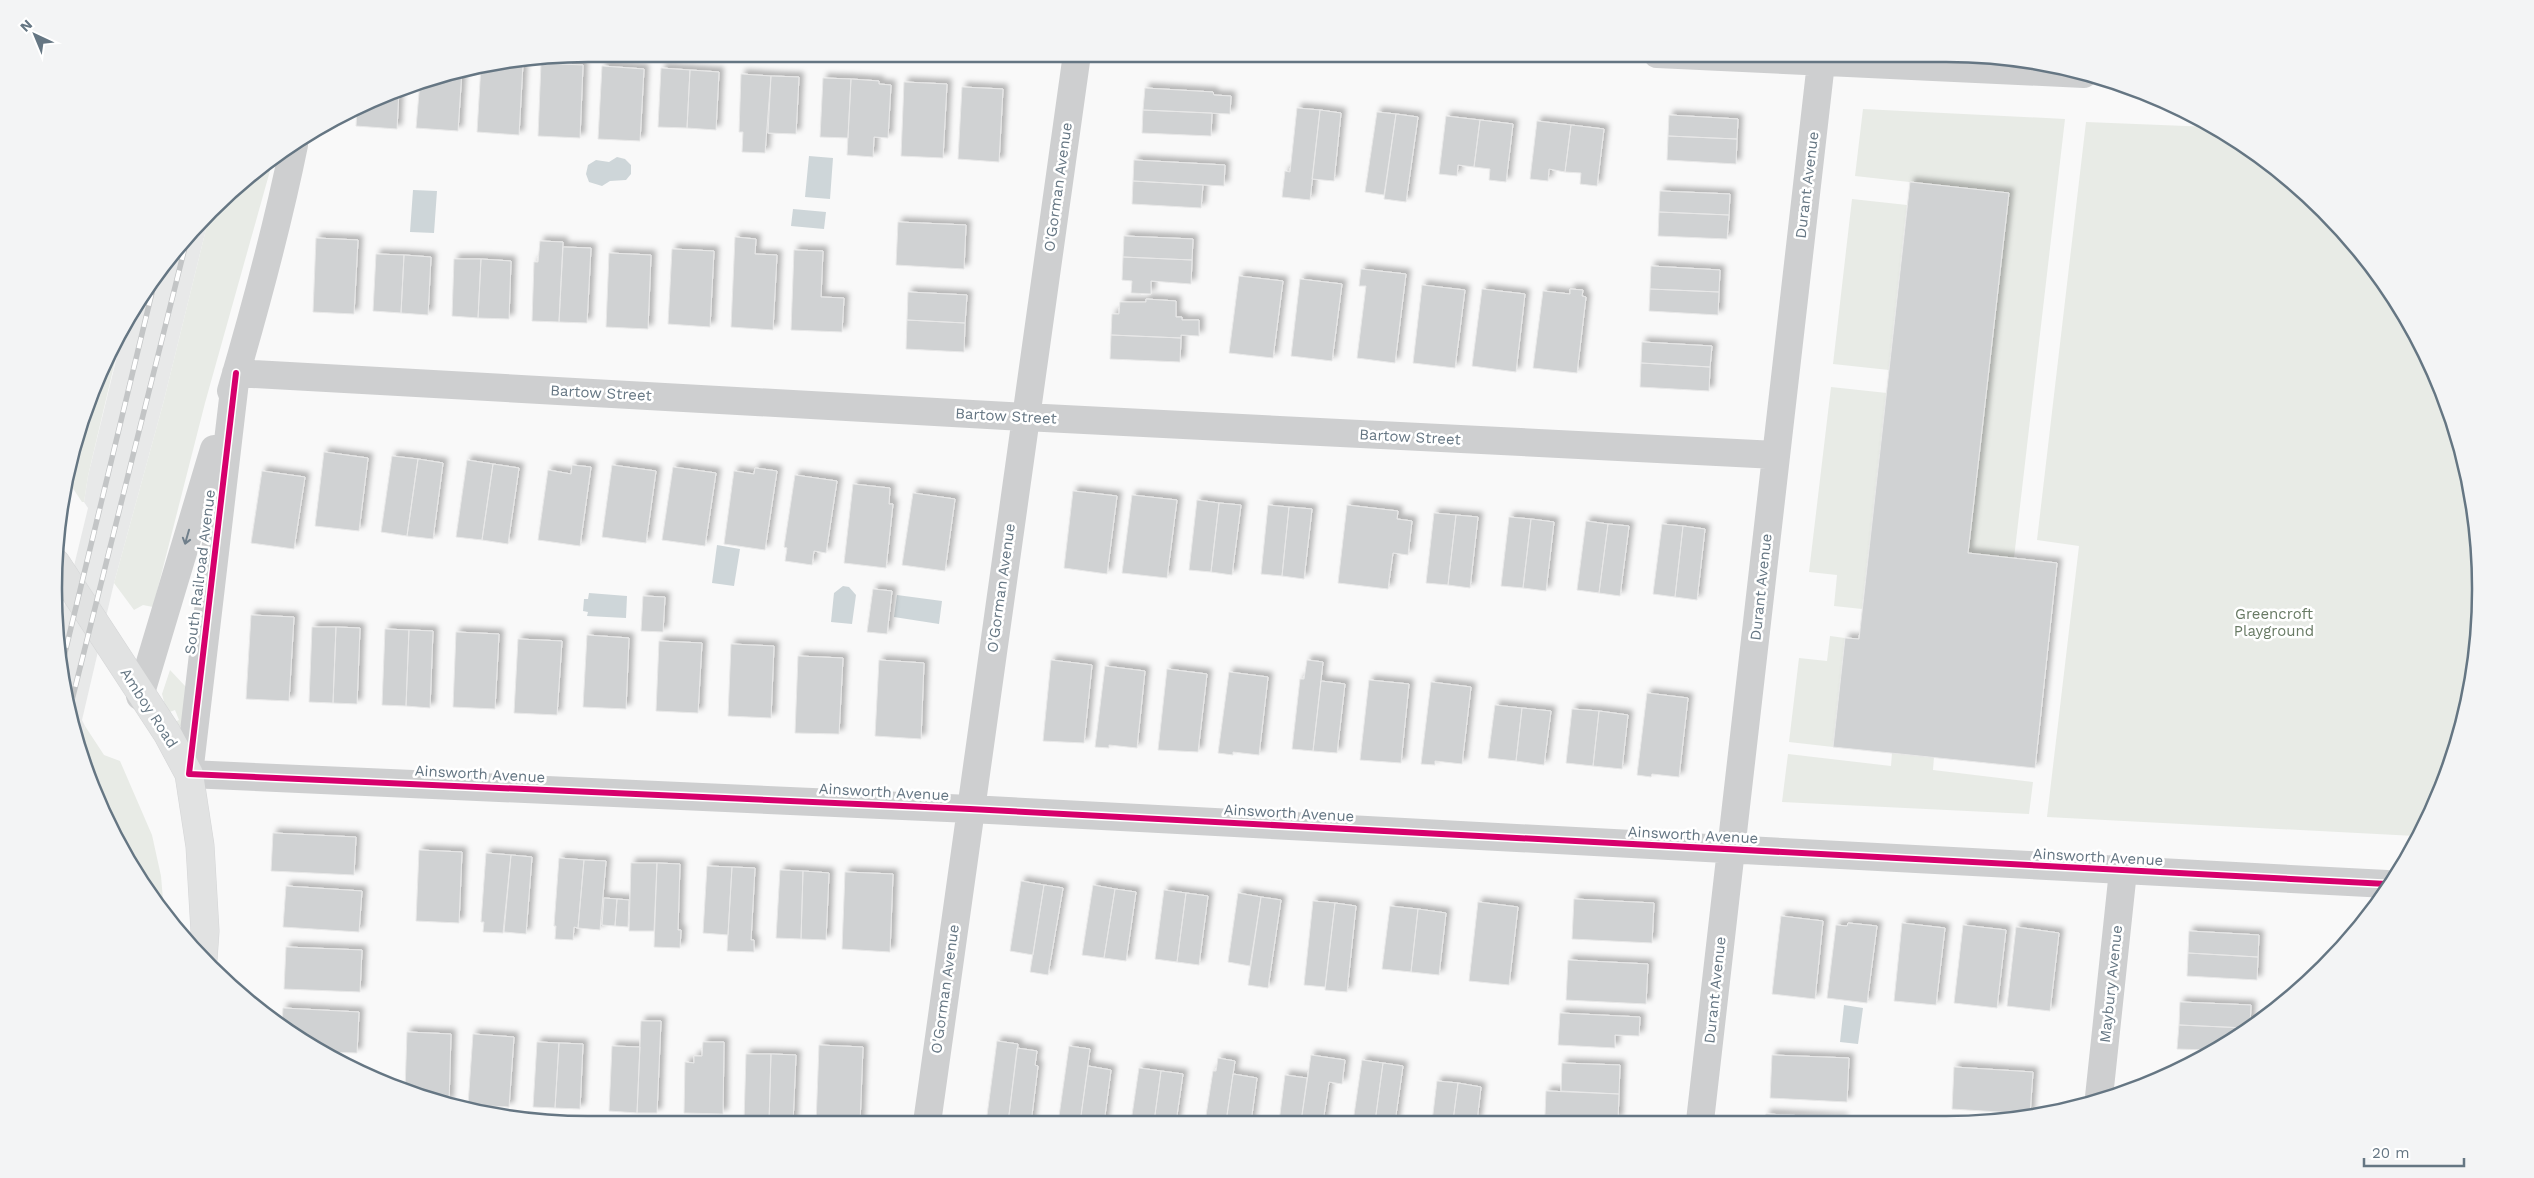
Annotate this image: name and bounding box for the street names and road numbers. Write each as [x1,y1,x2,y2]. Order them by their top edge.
street label: O'Gorman Avenue [1040,121,1076,253]
street label: Durant Avenue [1792,131,1822,239]
street label: Bartow Street [550,381,653,405]
street label: Bartow Street [955,404,1058,428]
street label: Bartow Street [1359,425,1462,449]
street label: South Railroad Avenue [181,489,219,655]
street label: O'Gorman Avenue [983,522,1019,654]
street label: Durant Avenue [1746,533,1776,641]
street label: Amboy Road [117,665,181,751]
street label: Ainsworth Avenue [414,762,546,786]
street label: Ainsworth Avenue [818,780,950,804]
street label: Ainsworth Avenue [1223,801,1355,825]
street label: Ainsworth Avenue [1627,823,1759,847]
street label: Ainsworth Avenue [2032,845,2164,869]
street label: O'Gorman Avenue [927,923,963,1055]
street label: Maybury Avenue [2096,924,2126,1044]
street label: Durant Avenue [1700,936,1730,1044]

